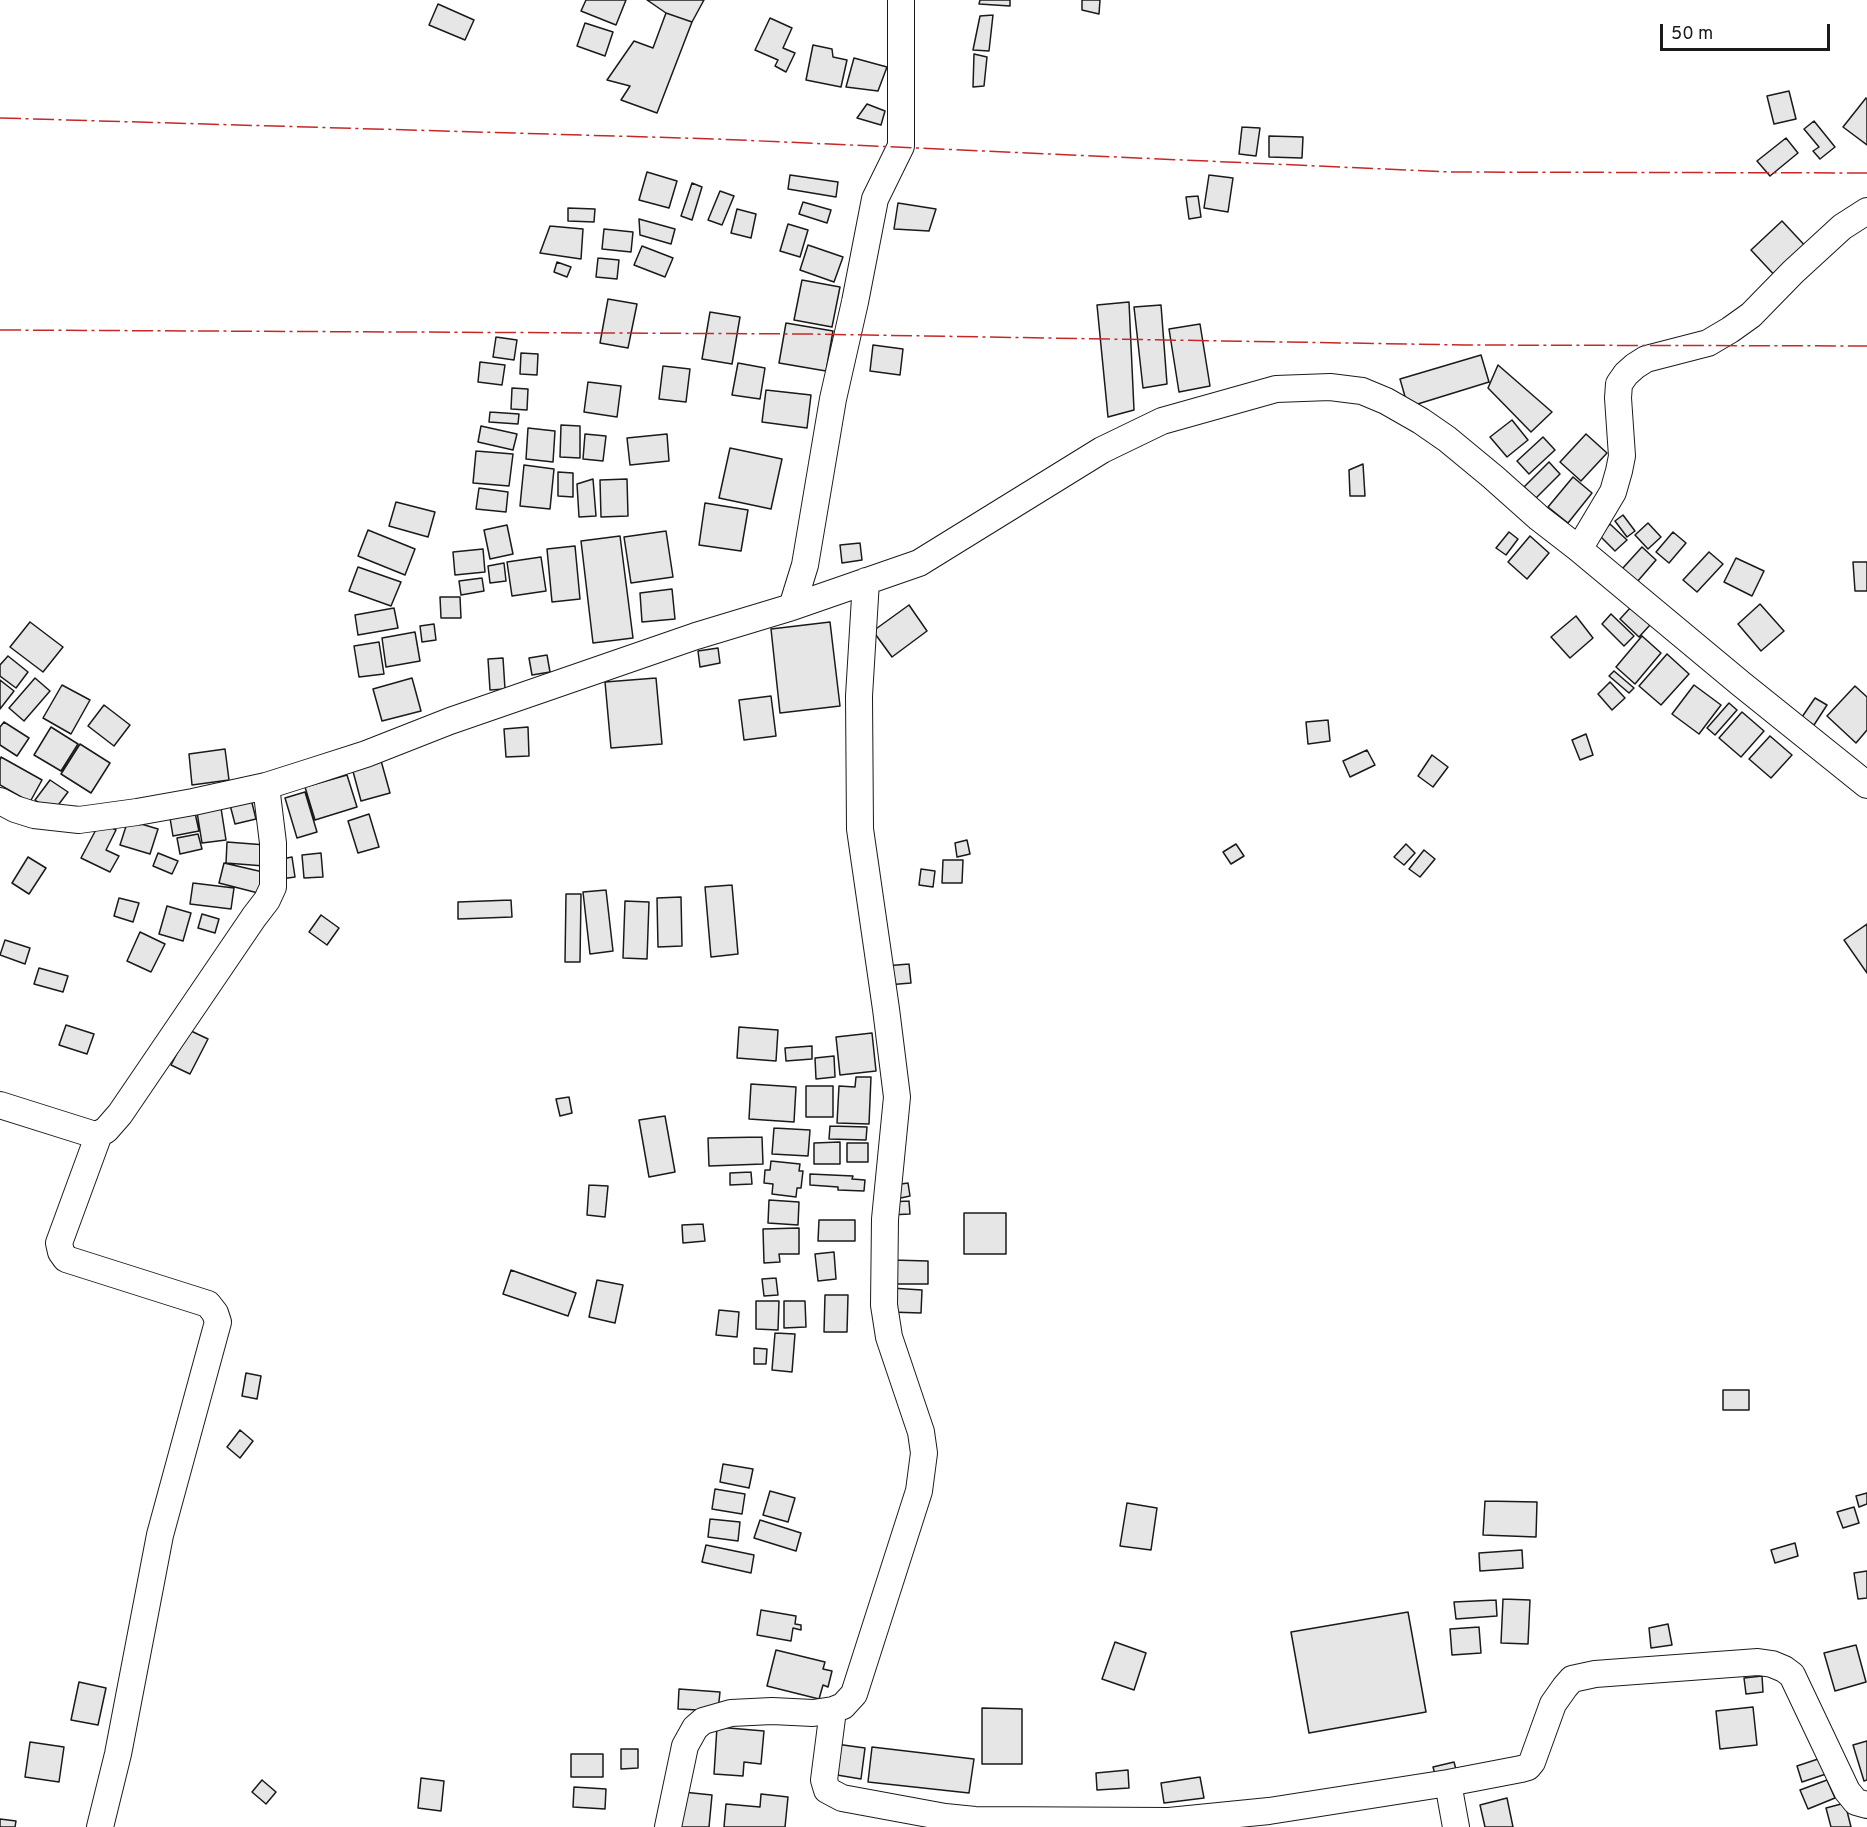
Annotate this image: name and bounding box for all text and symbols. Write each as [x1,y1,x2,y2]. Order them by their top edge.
scale bar [1663,12,1832,50]
text: 50 m [1671,23,1713,46]

